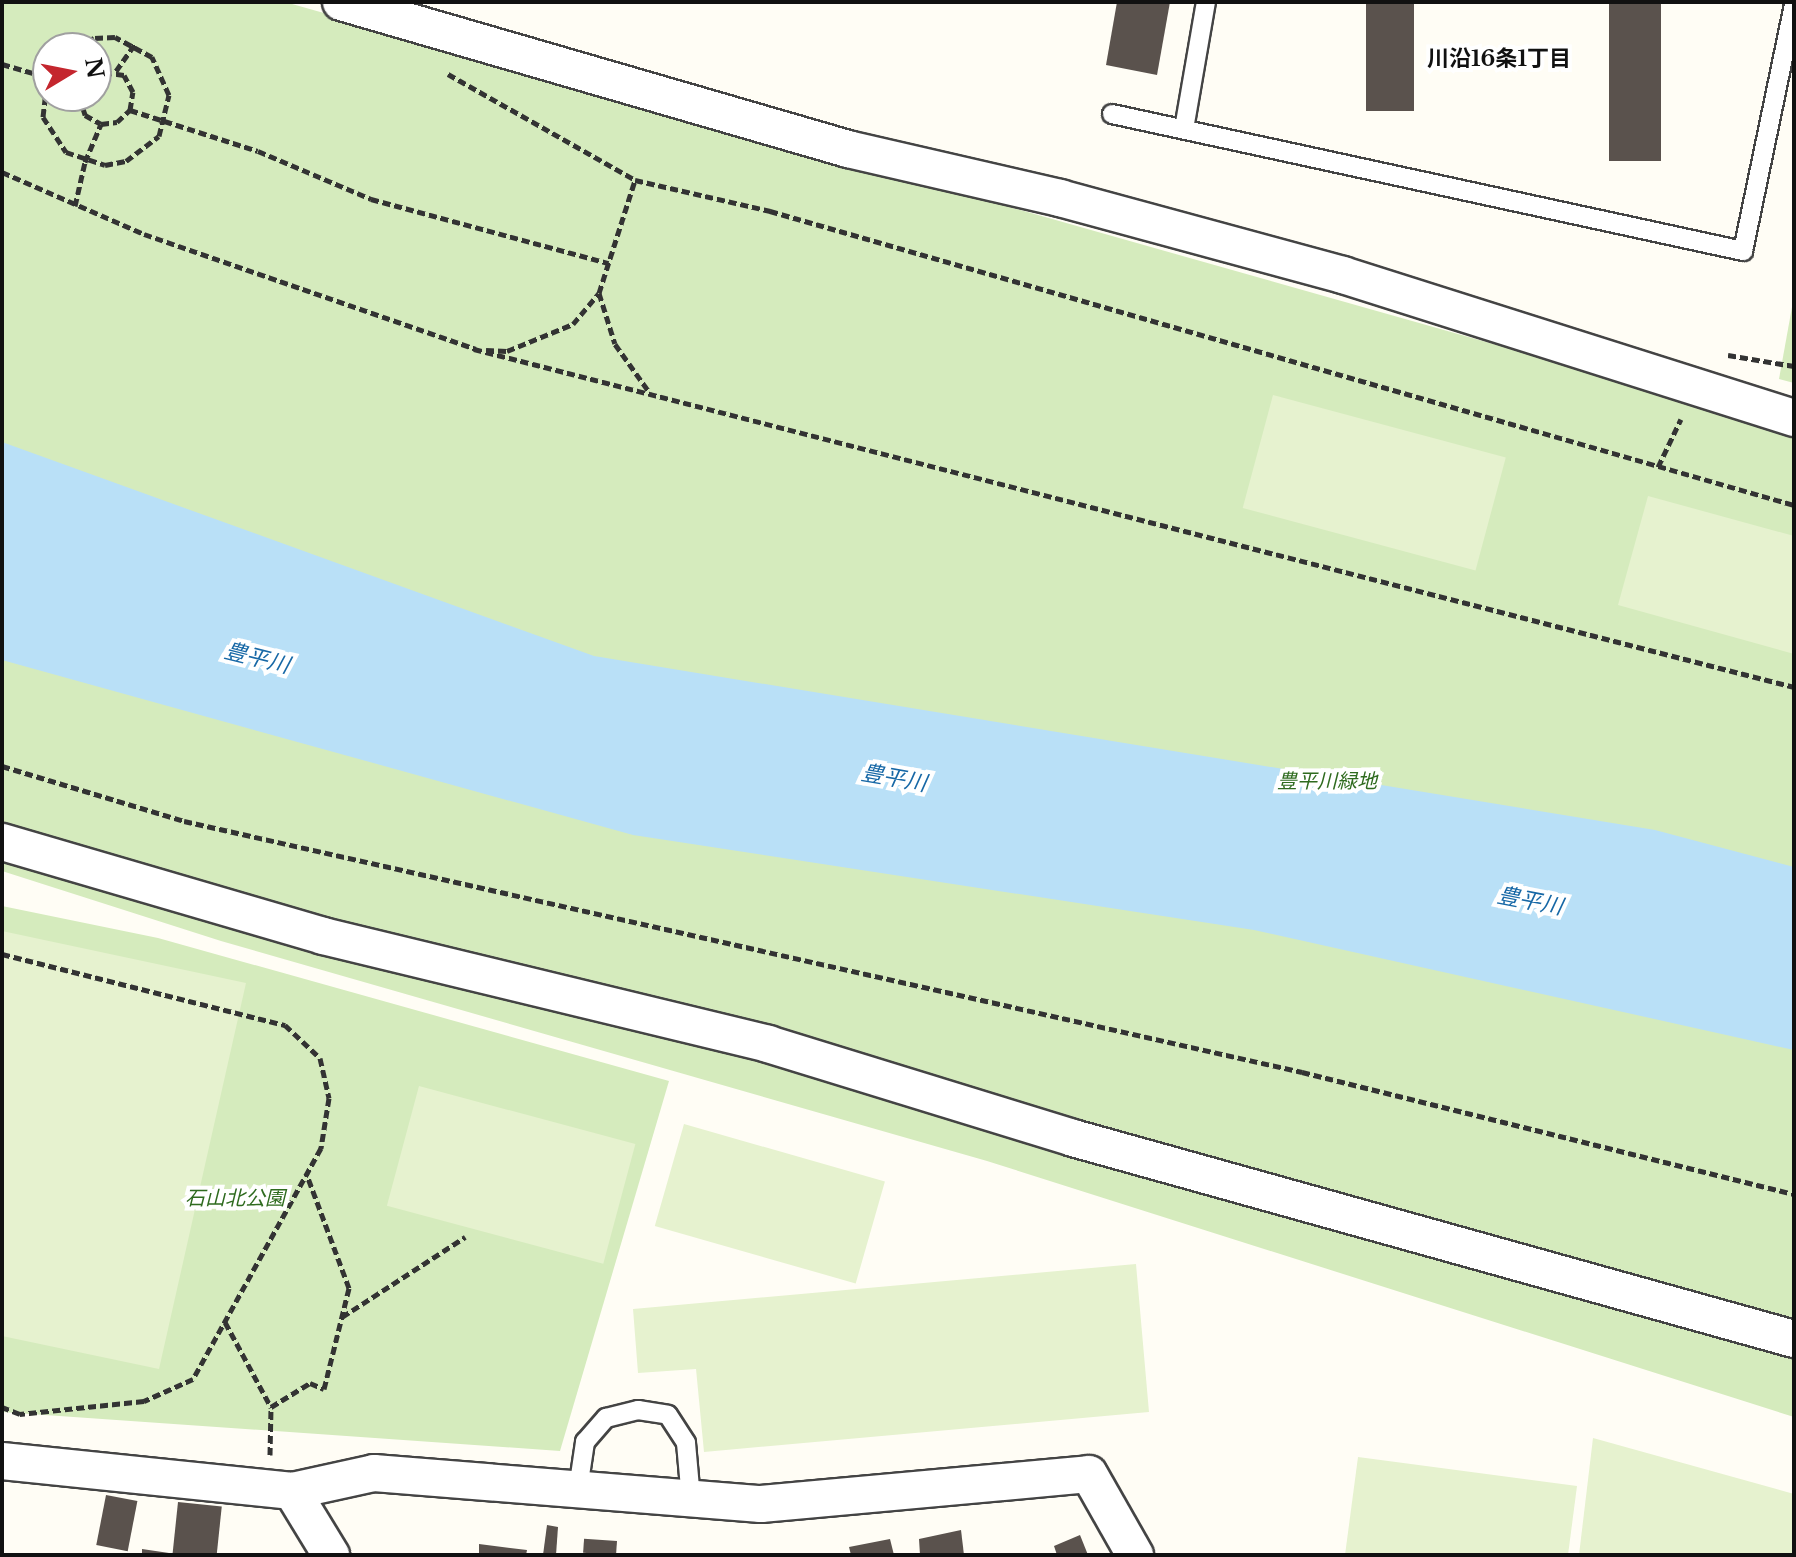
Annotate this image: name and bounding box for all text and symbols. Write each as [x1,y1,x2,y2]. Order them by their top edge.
north arrow [32,32,112,112]
district label: 川沿16条1丁目 [1427,46,1571,72]
text: N [79,56,109,81]
water label: 豊平川 [222,637,292,679]
water label: 豊平川 [859,759,929,797]
park label: 豊平川緑地 [1277,769,1377,793]
water label: 豊平川 [1495,882,1565,920]
park label: 石山北公園 [185,1186,285,1210]

